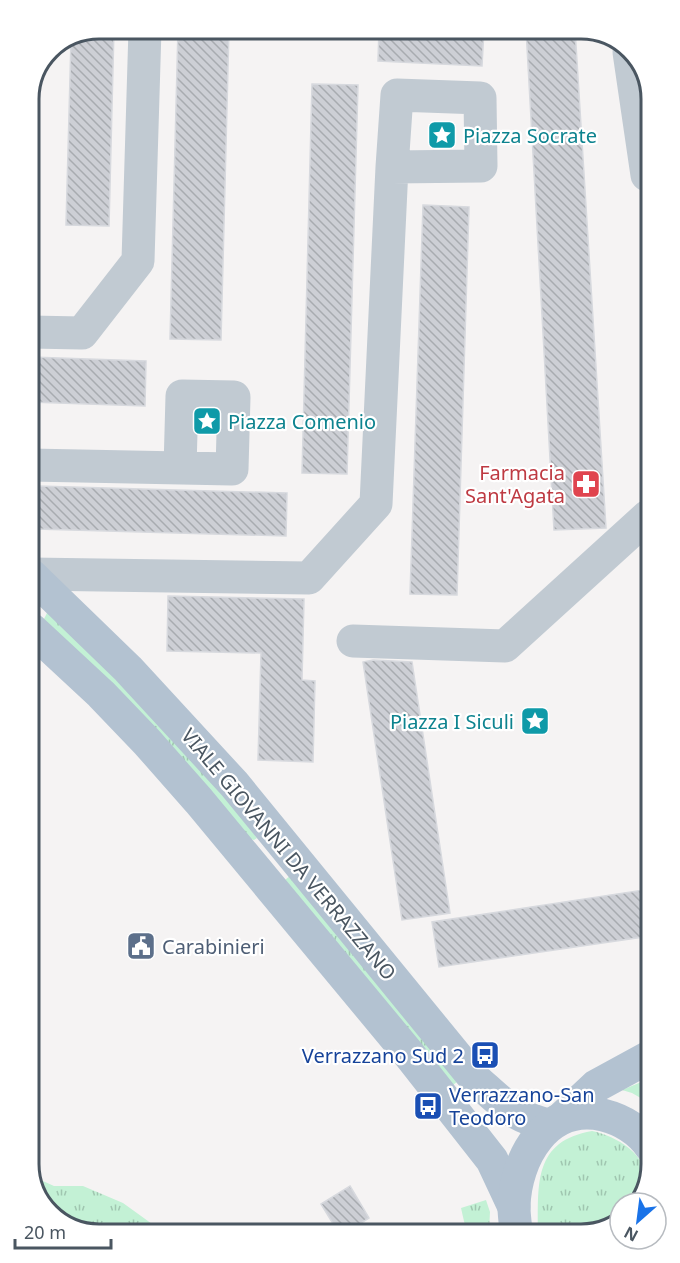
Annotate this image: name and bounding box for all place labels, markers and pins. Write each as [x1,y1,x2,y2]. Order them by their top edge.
place icon: Piazza Socrate [426,119,458,151]
place label: Piazza Socrate [463,122,597,149]
place icon: Piazza Comenio [191,405,223,437]
place label: Piazza Comenio [228,408,376,435]
place label: Farmacia Sant'Agata [465,459,565,509]
pharmacy icon: Farmacia Sant'Agata [570,468,602,500]
place icon: Piazza I Siculi [519,705,551,737]
place label: Piazza I Siculi [390,708,514,735]
public building icon: Carabinieri [125,930,157,962]
place label: Carabinieri [162,933,265,960]
bus stop icon: Verrazzano Sud 2 [469,1039,501,1071]
place label: Verrazzano Sud 2 [302,1042,464,1069]
place label: Verrazzano-San Teodoro [449,1081,595,1131]
bus stop icon: Verrazzano-San Teodoro [412,1090,444,1122]

